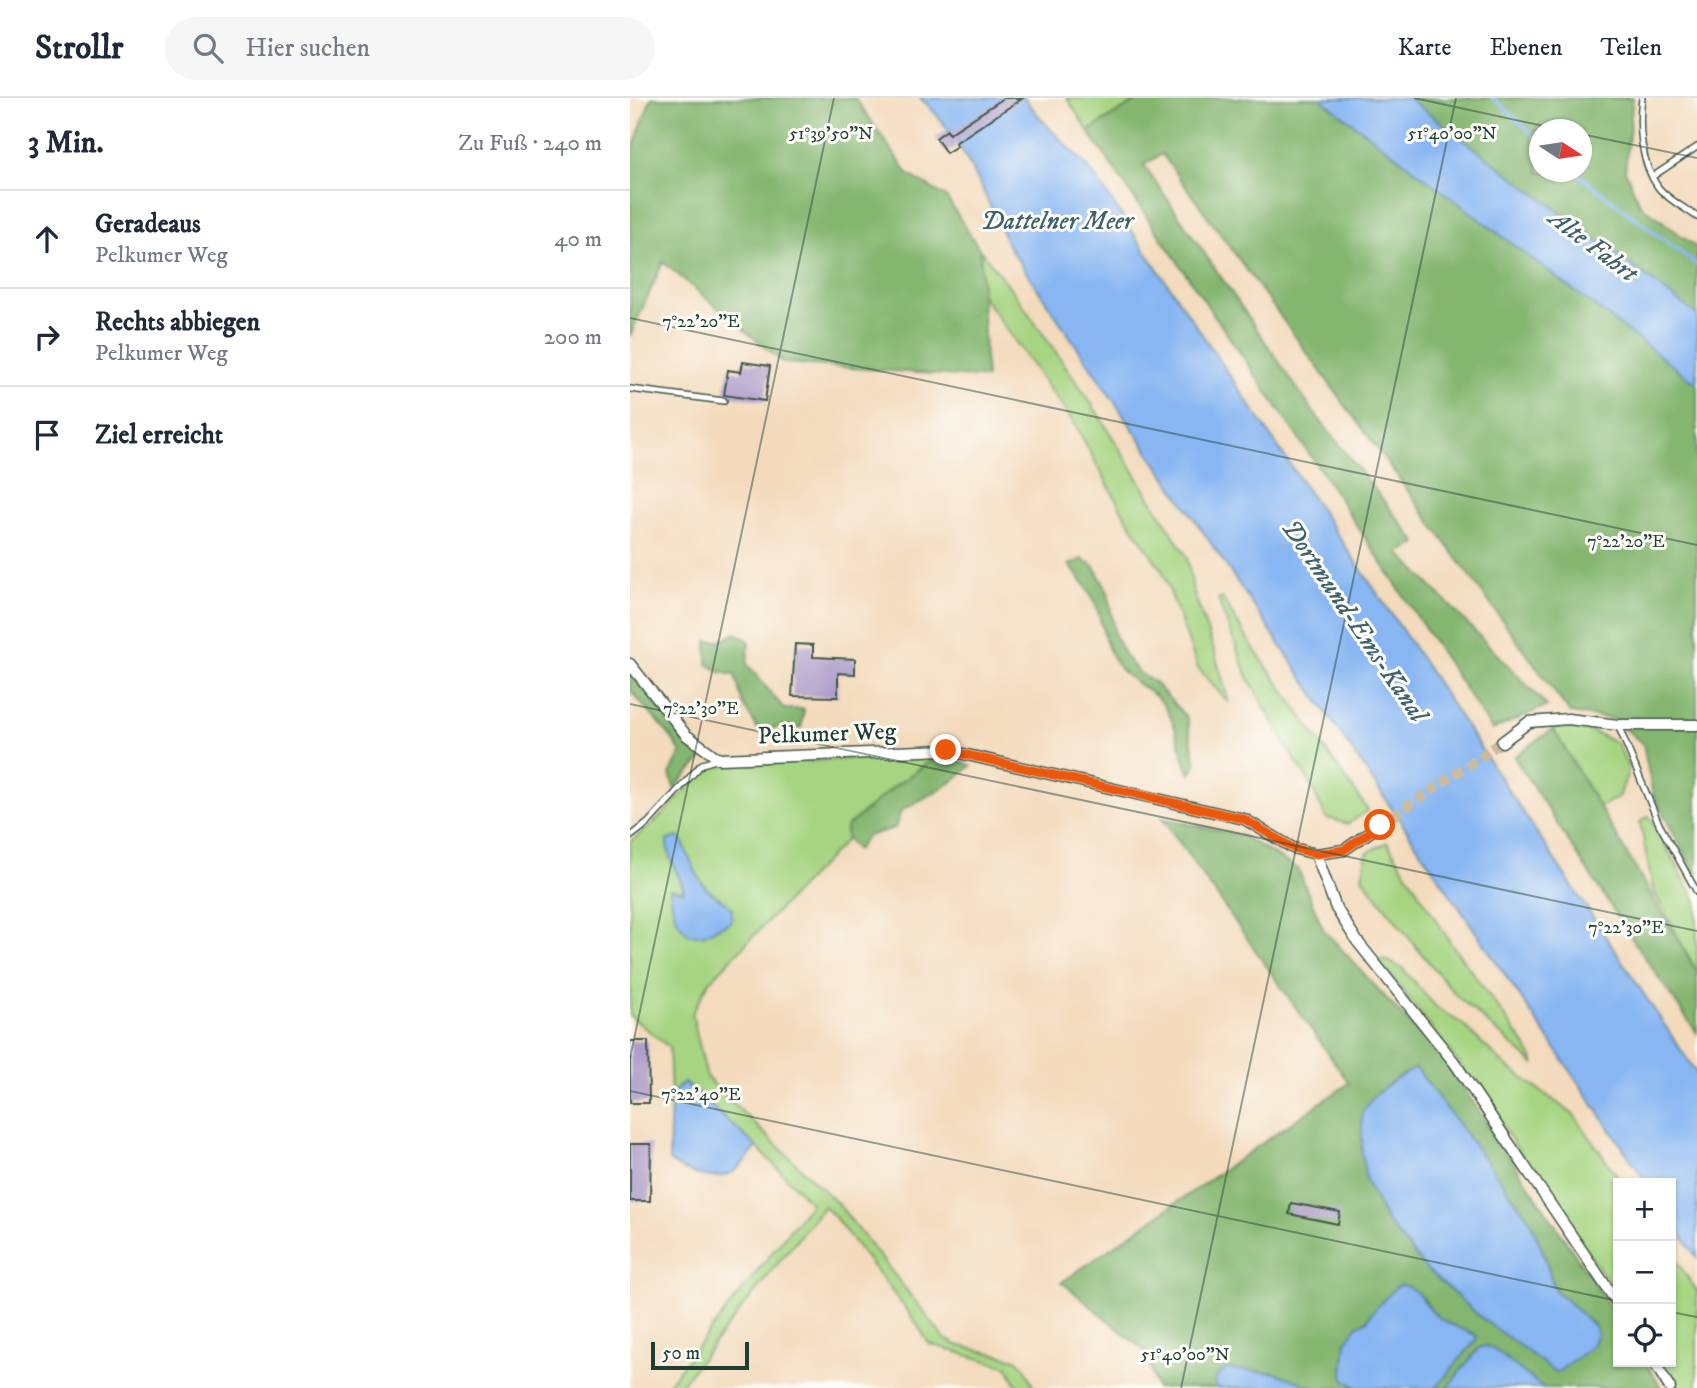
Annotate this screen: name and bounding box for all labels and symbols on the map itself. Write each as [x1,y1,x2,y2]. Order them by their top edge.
north arrow [1529,119,1592,182]
text: 51°39'50"N [789,123,873,145]
text: 51°40'00"N [1407,123,1497,145]
water label: Alte Fahrt [1540,200,1645,291]
water label: Dattelner Meer [981,205,1135,238]
text: 7°22'20"E [662,311,740,333]
water label: Dortmund-Ems-Kanal [1274,513,1436,731]
text: 7°22'20"E [1587,531,1665,553]
text: 7°22'30"E [663,698,739,720]
street label: Pelkumer Weg [757,717,897,751]
route end [930,734,961,765]
route start [1364,809,1395,840]
text: 7°22'30"E [1588,917,1664,939]
text: 7°22'40"E [661,1084,741,1106]
scale bar [651,1339,749,1371]
text: 51°40'00"N [1140,1344,1230,1366]

